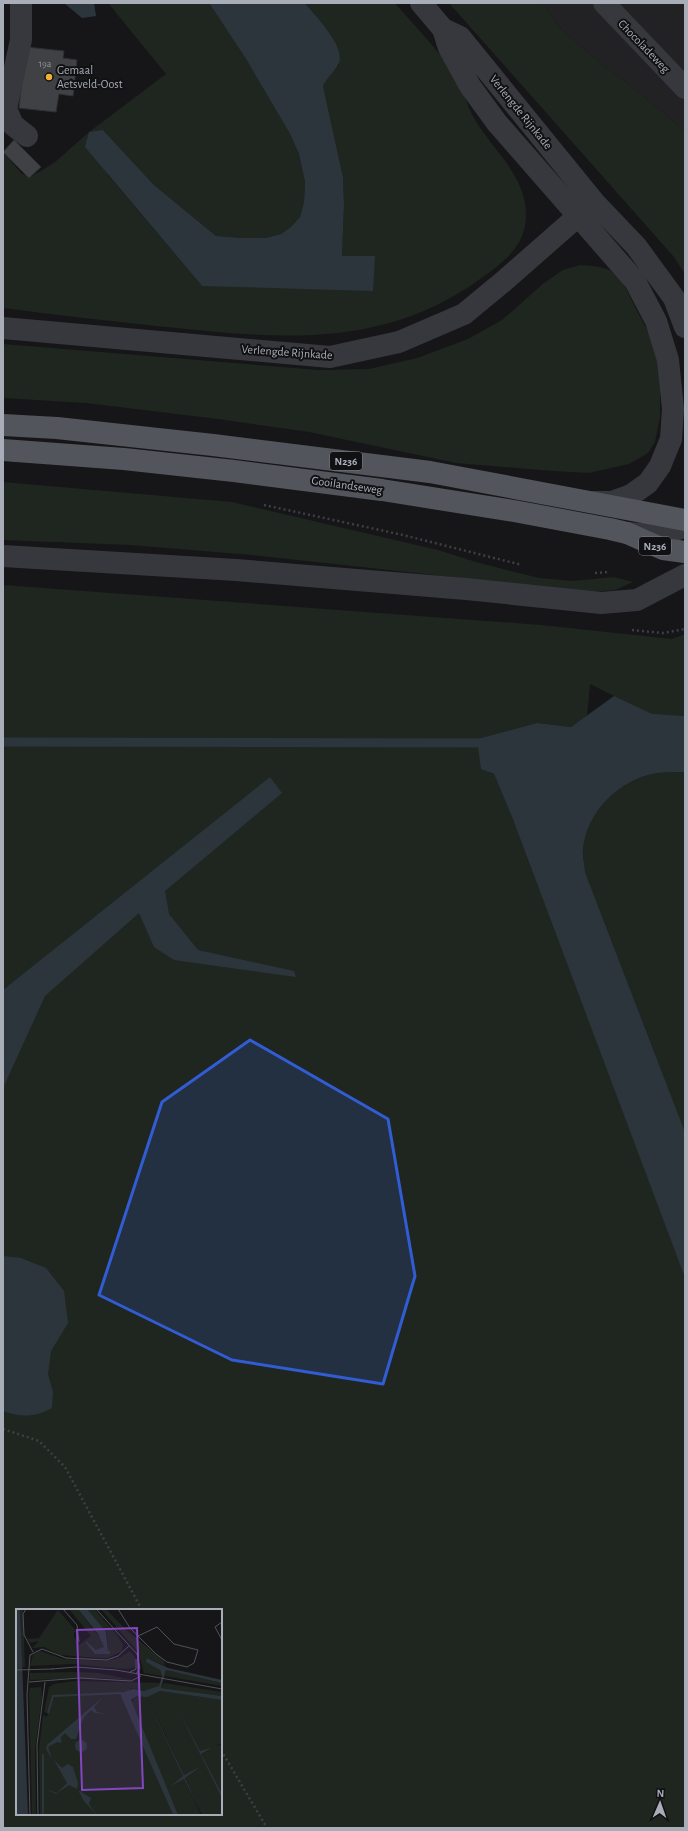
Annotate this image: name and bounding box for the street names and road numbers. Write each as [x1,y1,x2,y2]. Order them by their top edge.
street label: Chocoladeweg [616,17,672,75]
street label: Verlengde Rijnkade [487,73,554,152]
street label: Verlengde Rijnkade [241,343,333,362]
road number: N236 [330,452,362,470]
street label: Gooilandseweg [311,474,383,496]
road number: N236 [639,537,671,555]

